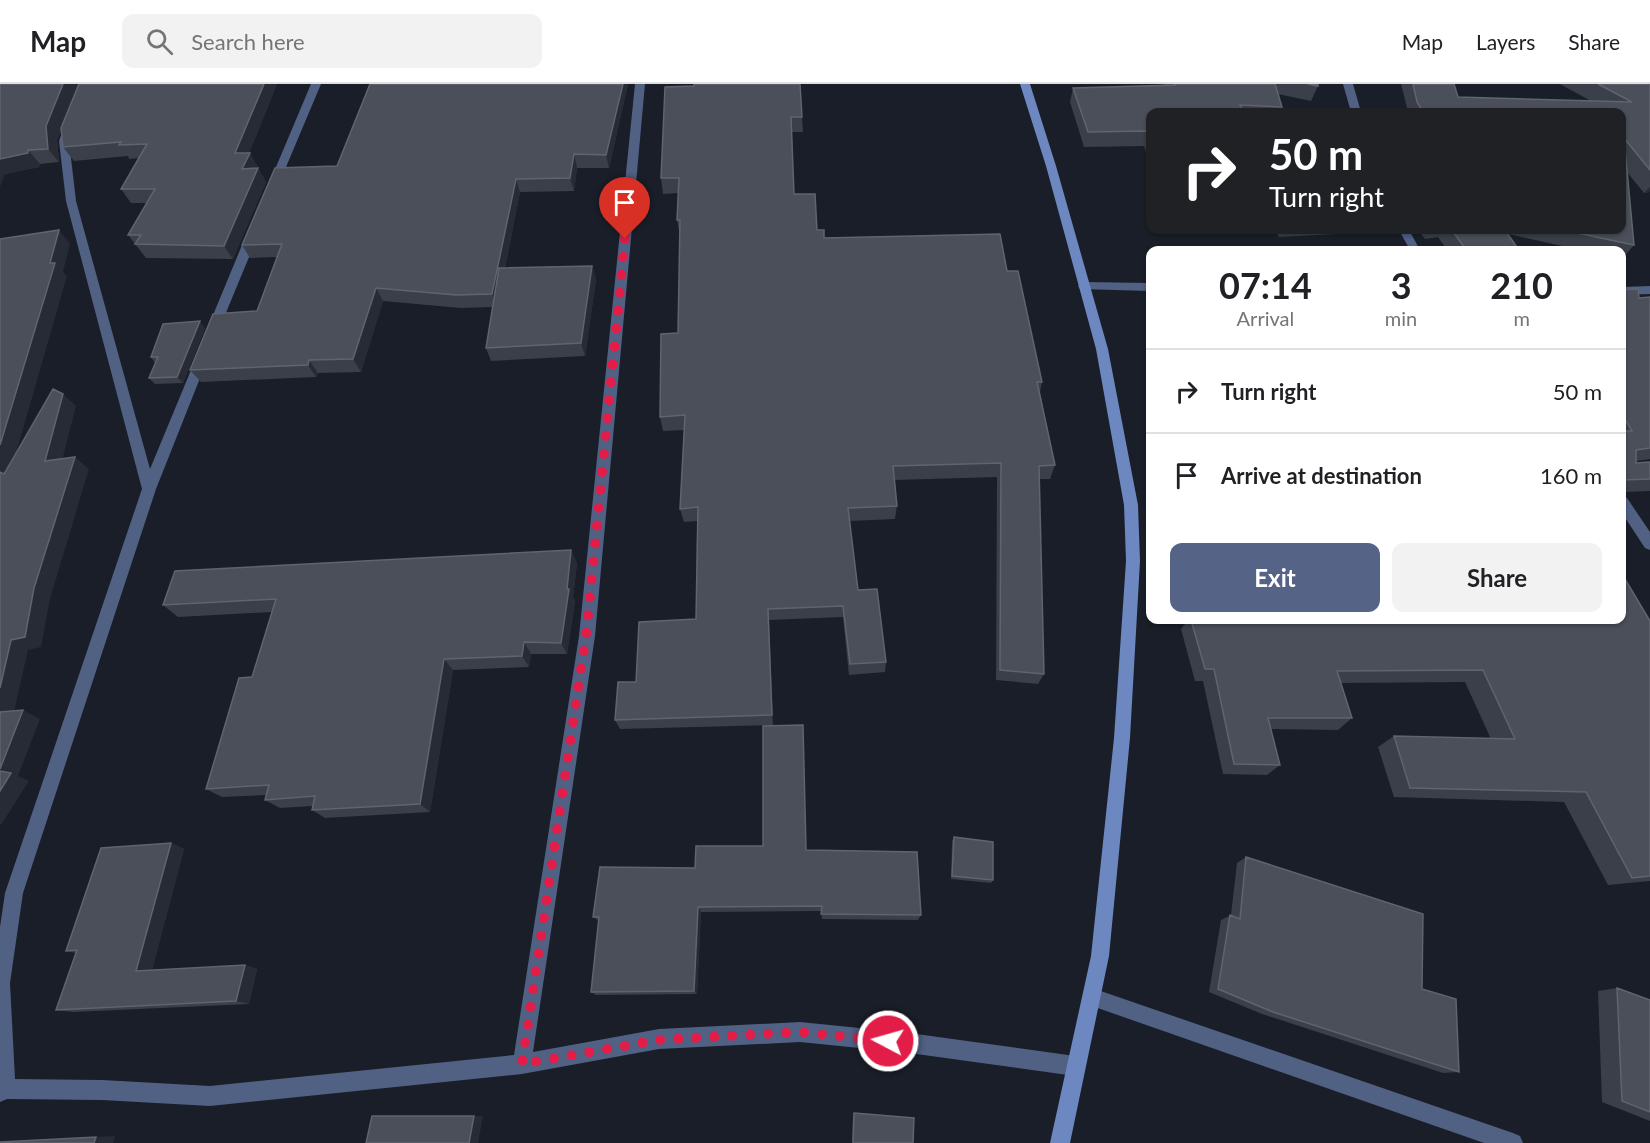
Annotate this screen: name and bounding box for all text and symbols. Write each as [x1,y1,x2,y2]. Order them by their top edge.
search box [122,14,542,68]
text: Map [30,24,86,58]
icon: search [143,25,176,58]
text: Search here [191,28,305,55]
text: Map [1402,29,1443,54]
text: Layers [1476,29,1535,54]
text: Share [1568,29,1620,54]
text: 50 m [1269,129,1363,179]
icon: right [1170,132,1248,210]
pin [599,177,650,239]
text: Turn right [1269,180,1384,213]
icon: arrive [608,186,641,219]
text: 07:14 [1219,263,1312,307]
text: 3 [1391,263,1412,307]
text: 210 [1490,263,1553,307]
text: Arrival [1237,306,1294,330]
text: min [1385,306,1417,330]
text: m [1513,306,1530,330]
icon: right [1170,375,1203,408]
text: Turn right [1221,378,1316,405]
text: 50 m [1553,378,1602,405]
icon: arrive [1170,459,1203,492]
text: Arrive at destination [1221,462,1422,489]
text: 160 m [1540,462,1602,489]
button: Exit [1170,543,1380,612]
button: Share [1392,543,1602,612]
position arrow [856,1009,920,1073]

